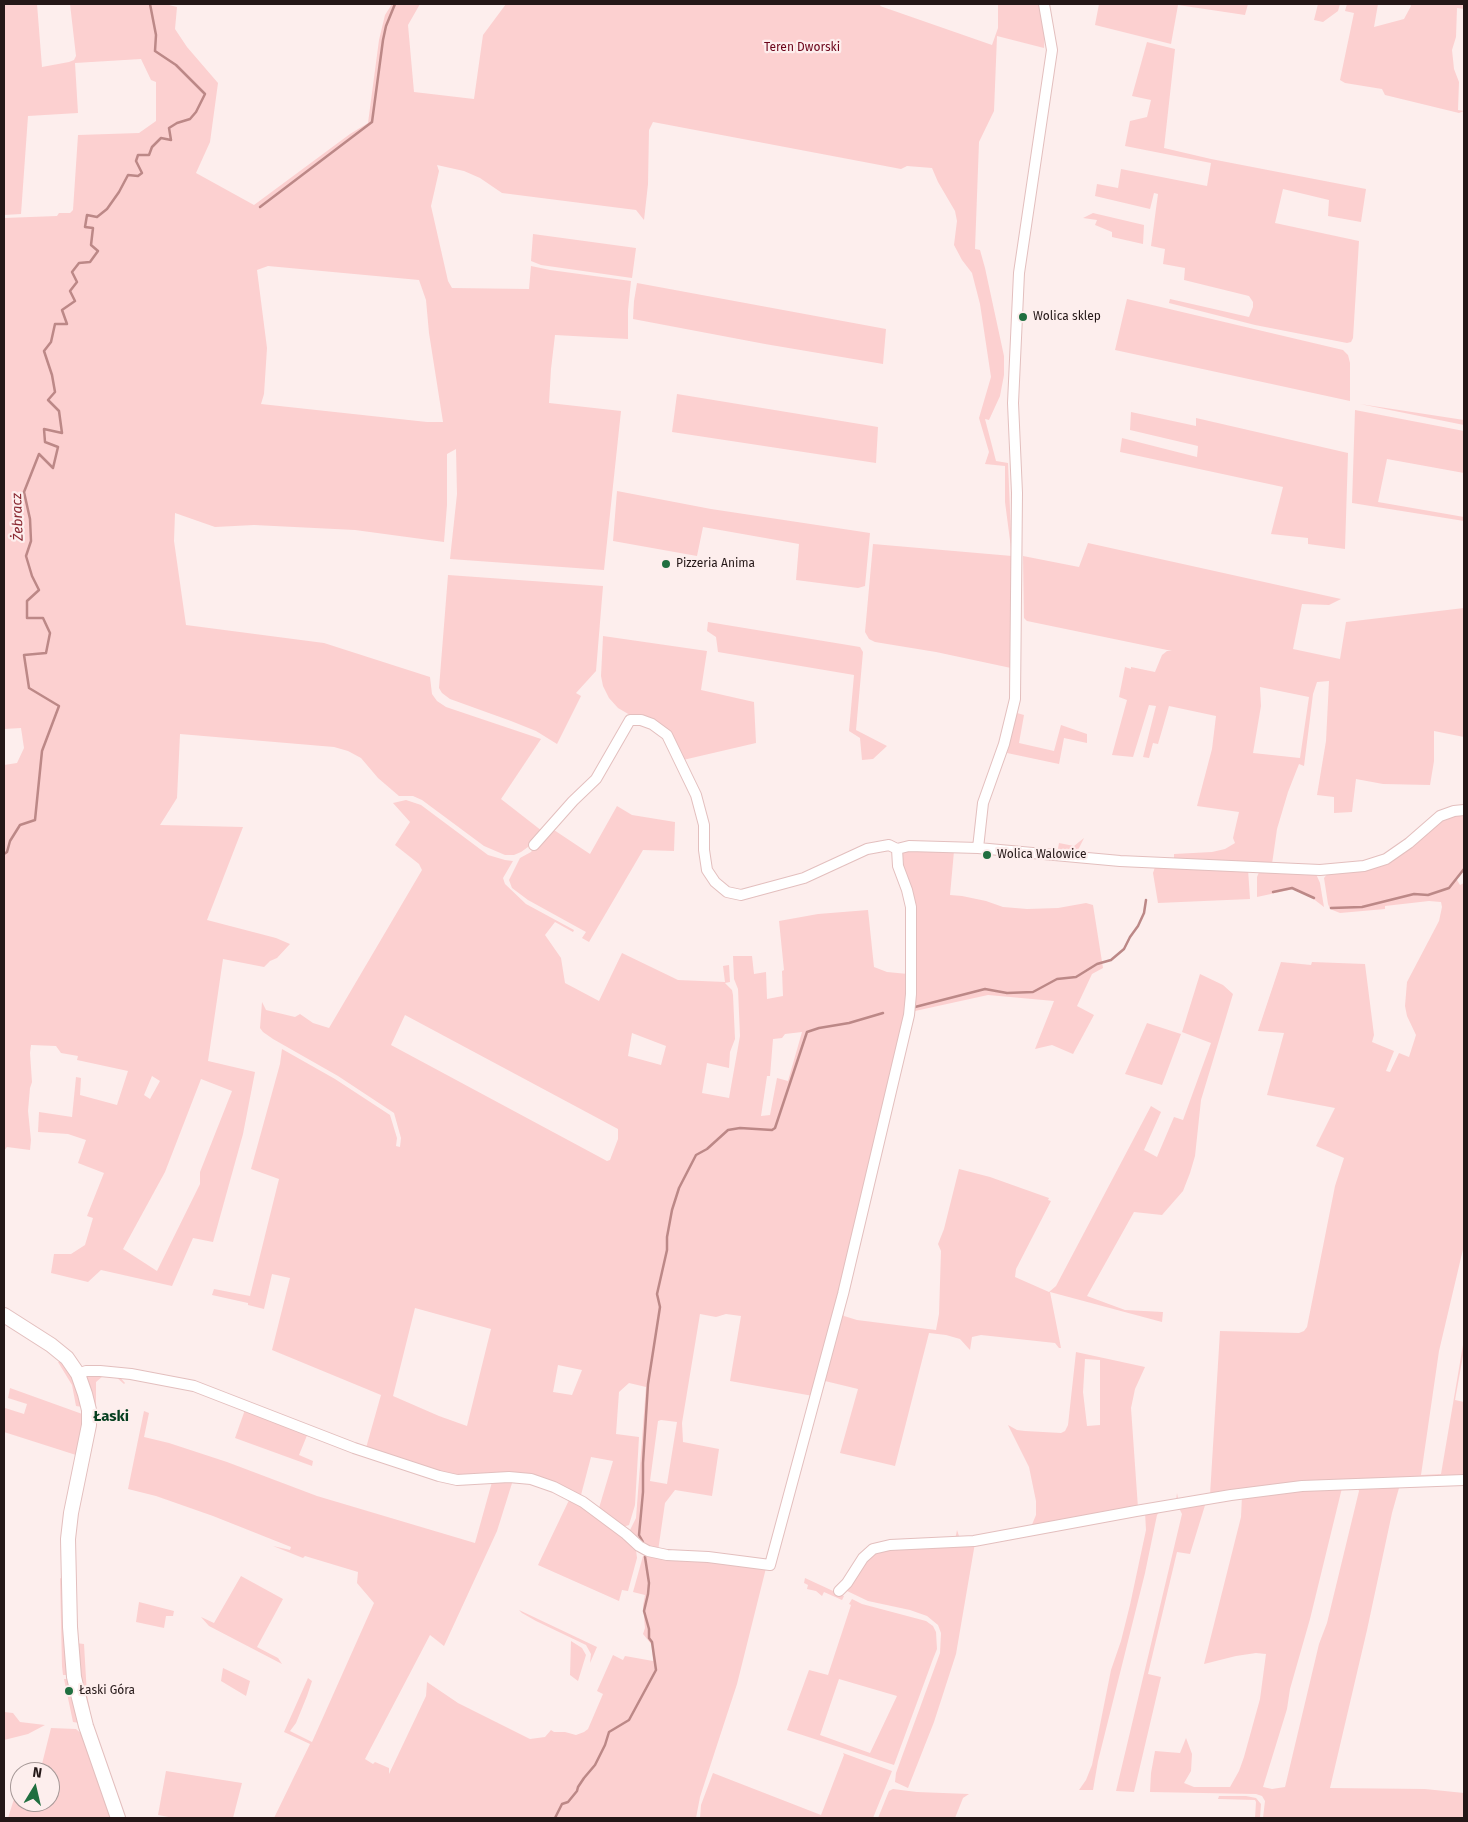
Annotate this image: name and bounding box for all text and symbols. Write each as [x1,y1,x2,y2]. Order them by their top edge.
park label: Teren Dworski [764,41,840,55]
place label: Wolica sklep [1033,310,1101,324]
marker: Wolica sklep [1017,311,1029,323]
water label: Żebracz [9,493,27,541]
place label: Pizzeria Anima [676,557,755,571]
marker: Pizzeria Anima [660,558,672,570]
place label: Wolica Walowice [997,848,1086,862]
marker: Wolica Walowice [981,849,993,861]
district label: Łaski [93,1408,129,1426]
place label: Łaski Góra [79,1684,135,1698]
marker: Łaski Góra [63,1685,75,1697]
north arrow [10,1762,60,1812]
text: N [31,1764,43,1782]

